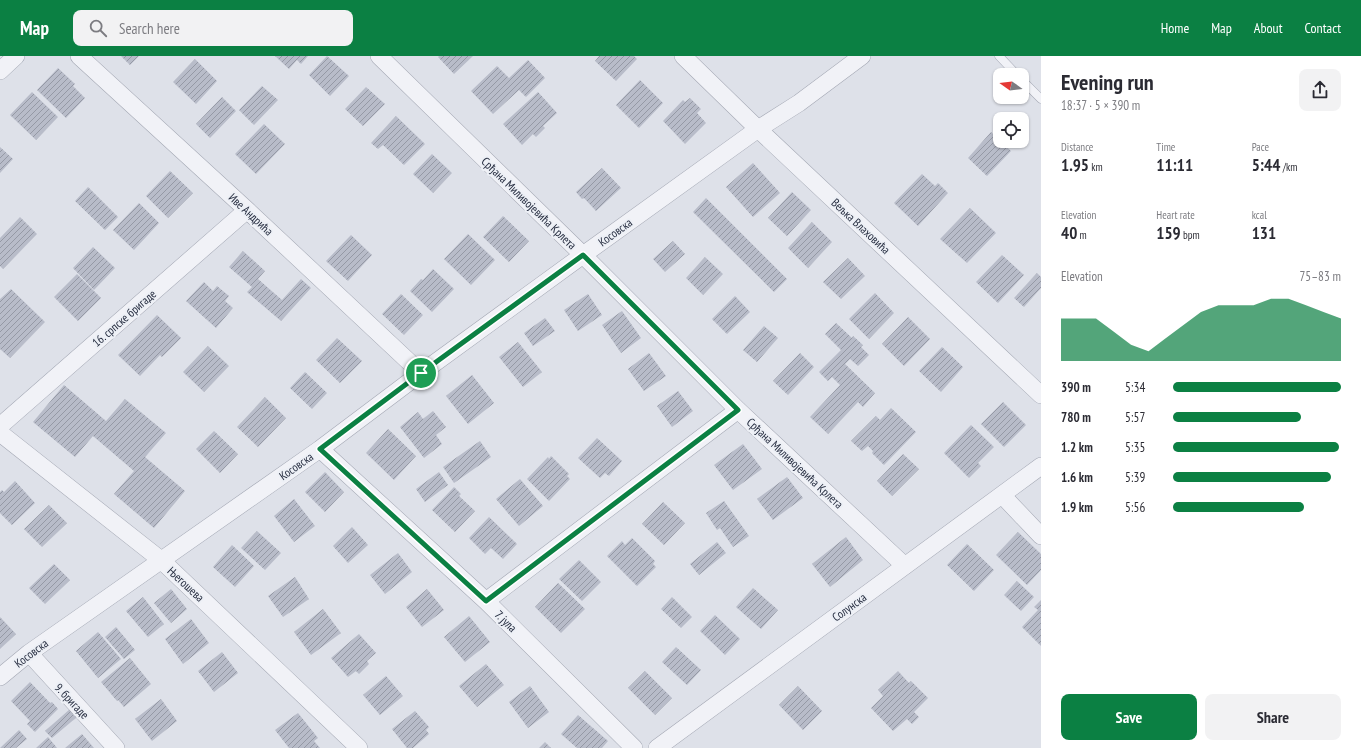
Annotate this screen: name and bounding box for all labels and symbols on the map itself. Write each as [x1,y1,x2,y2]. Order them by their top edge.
north arrow [993,68,1029,104]
street label: Срђана Миливојевића Крлета [478,154,580,252]
street label: Иве Андрића [226,190,276,238]
street label: Вељка Влаховића [828,195,894,257]
street label: Косовска [595,215,635,249]
street label: 16. српске бригаде [89,286,159,350]
pin [404,356,438,390]
street label: Срђана Миливојевића Крлета [744,414,846,512]
street label: Косовска [276,449,316,483]
street label: Његошева [165,563,208,605]
street label: Солунска [829,589,869,624]
street label: 7. јула [492,607,520,635]
street label: Косовска [11,635,51,671]
street label: 9. бригаде [52,680,92,722]

